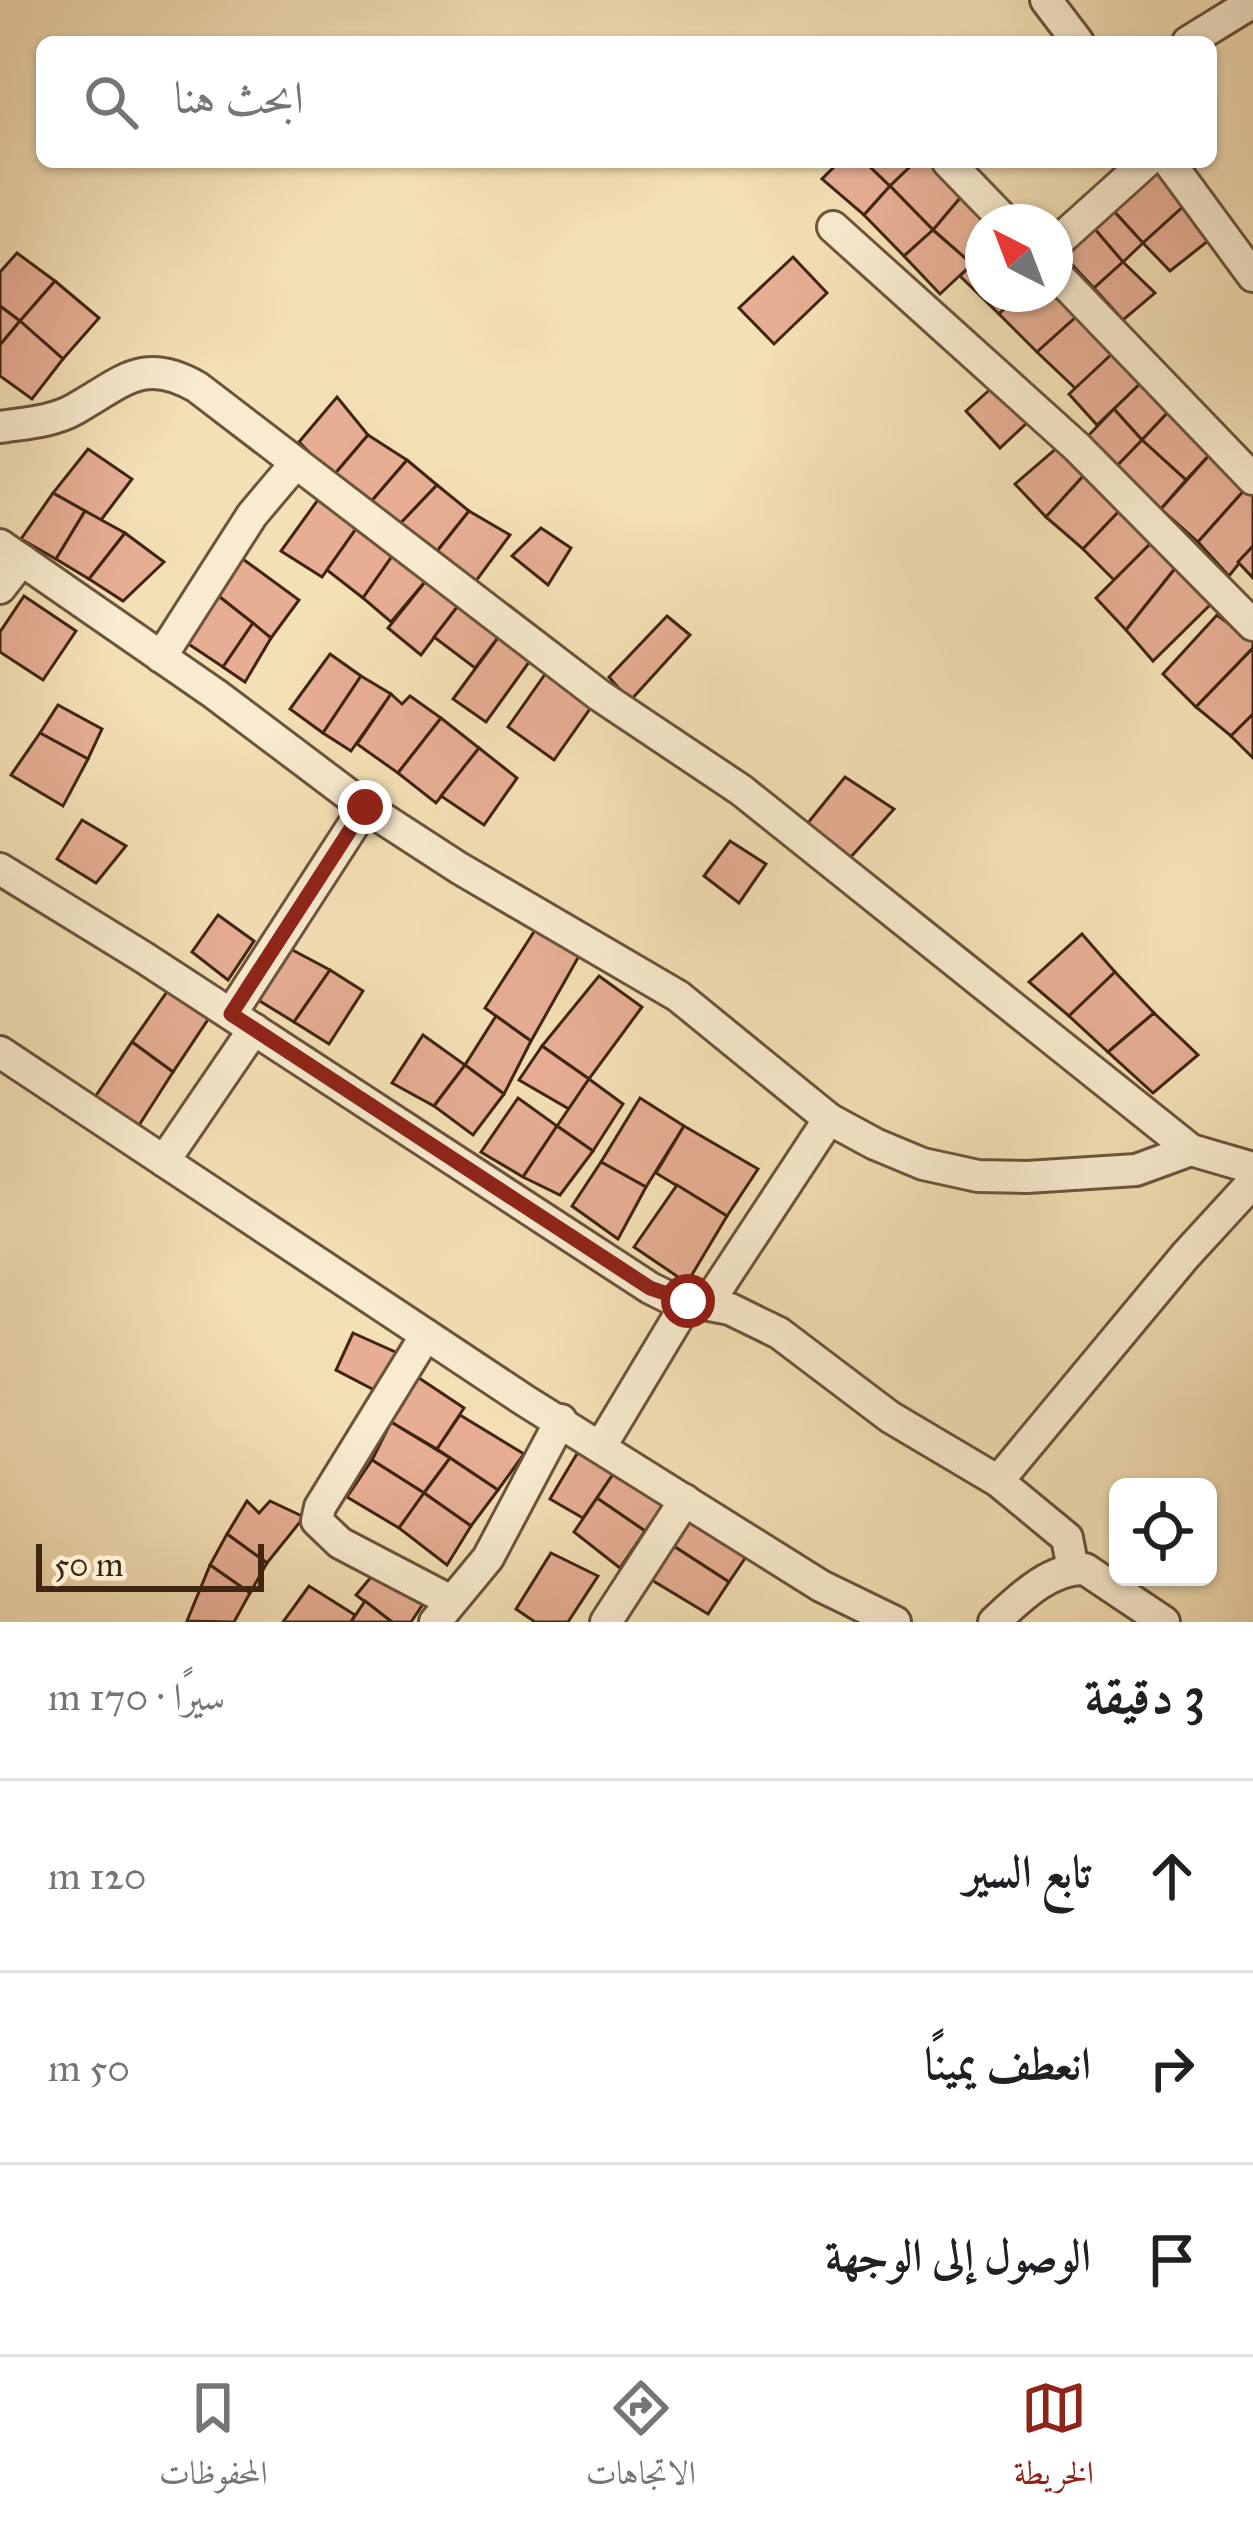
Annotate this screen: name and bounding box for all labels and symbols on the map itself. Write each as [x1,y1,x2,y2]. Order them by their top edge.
north arrow [965,204,1073,312]
route end [338,780,392,834]
route start [661,1274,715,1328]
scale bar [36,1538,264,1591]

